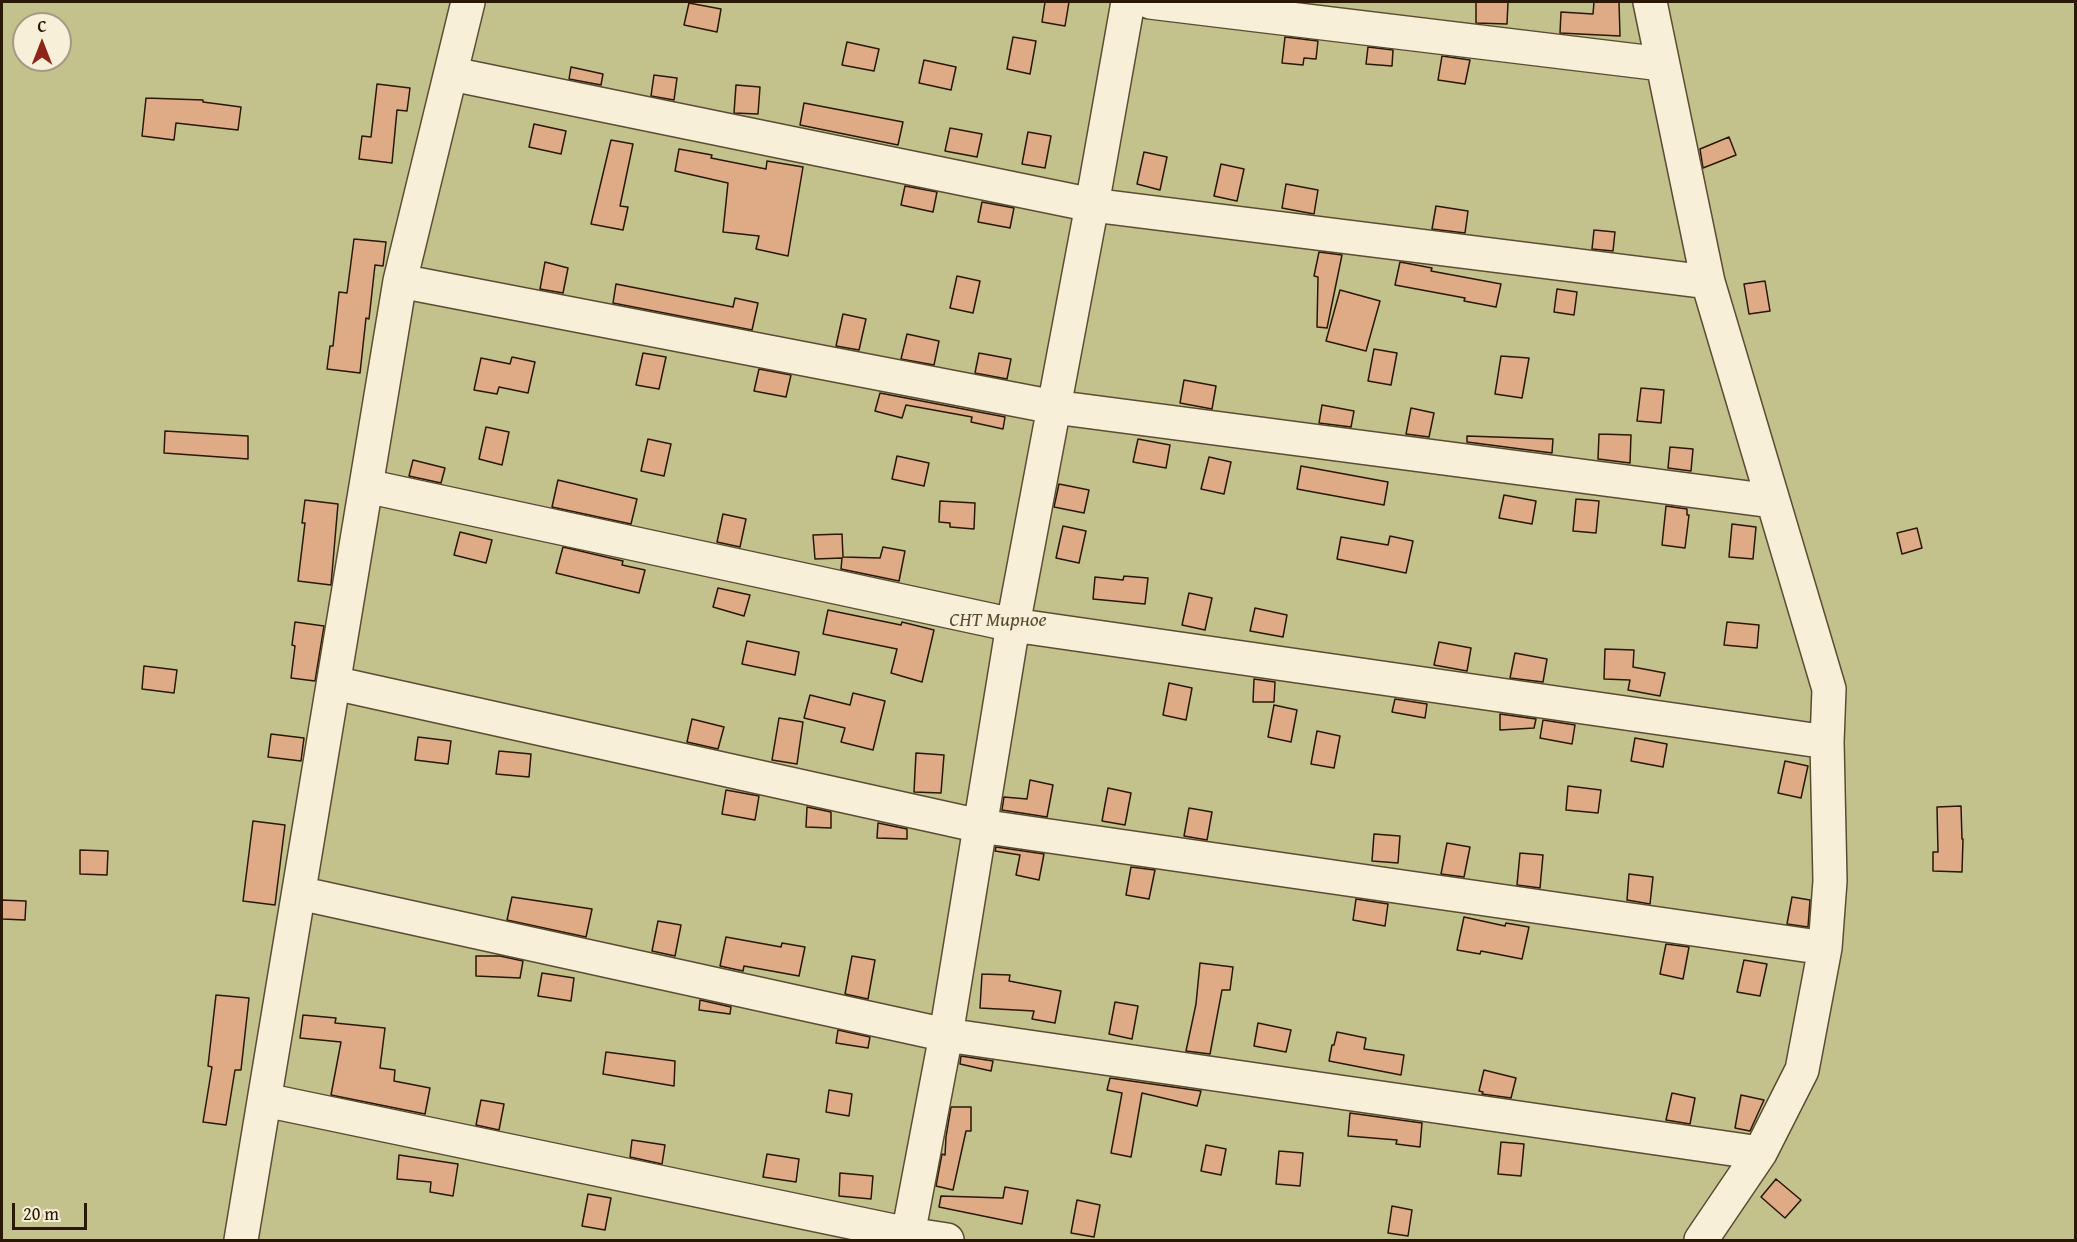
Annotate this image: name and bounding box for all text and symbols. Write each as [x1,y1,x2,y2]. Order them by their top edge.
north arrow [12,12,72,72]
text: С [37,14,47,38]
park label: СНТ Мирное [949,609,1047,633]
scale bar [15,1191,90,1229]
text: 20 m [23,1200,59,1227]

